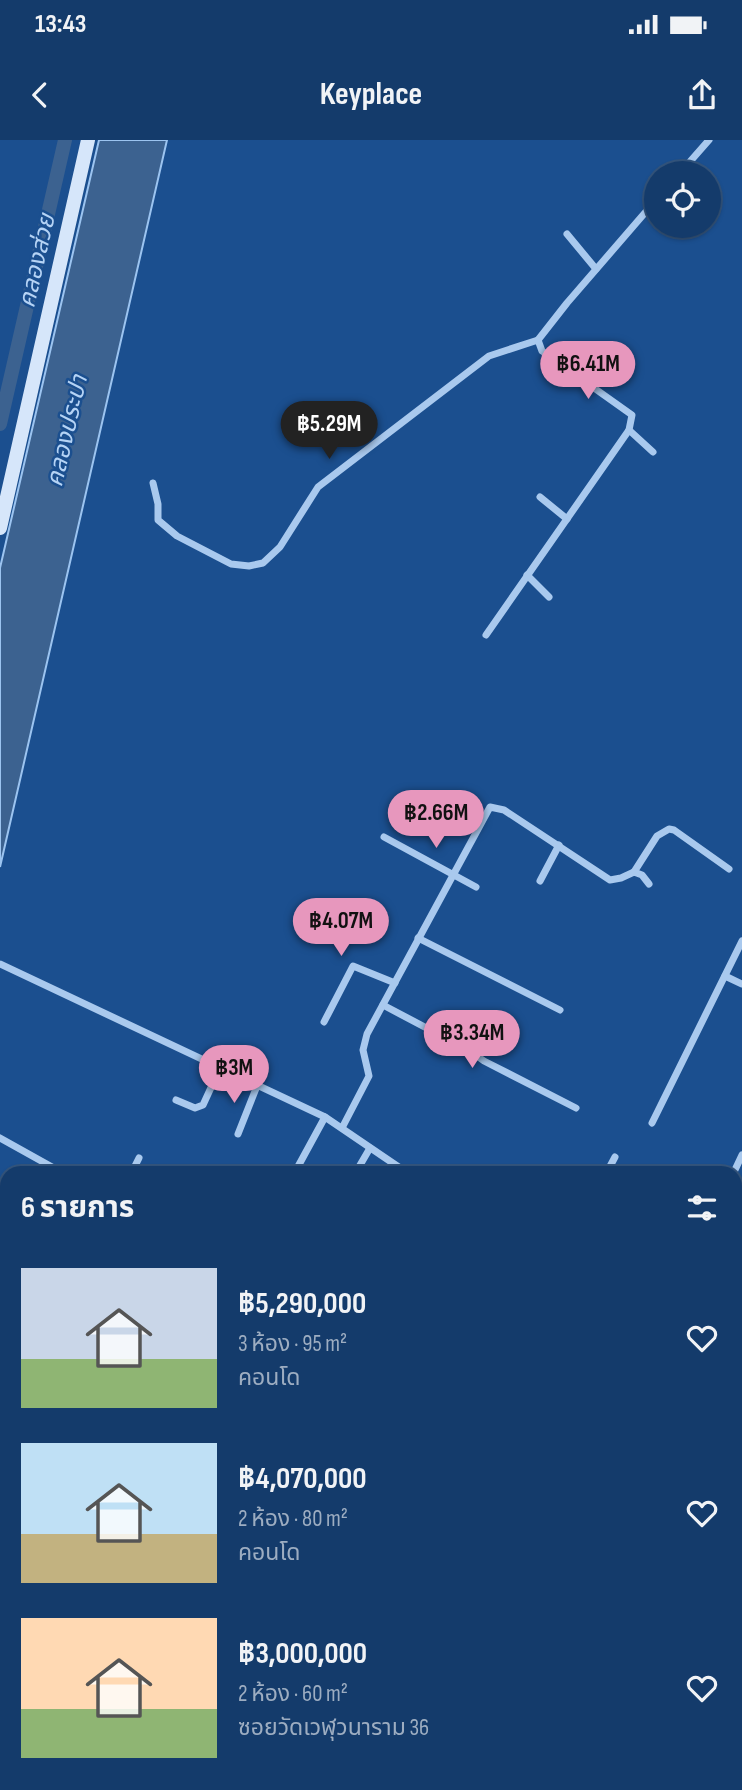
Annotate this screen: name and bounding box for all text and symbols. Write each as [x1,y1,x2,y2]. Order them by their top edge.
text: 13:43 [35,9,86,40]
text: Keyplace [320,75,422,114]
icon: back [21,76,59,114]
icon: share [683,76,721,114]
map controls [644,161,721,238]
button: locate [644,161,721,238]
water label: คลองส่วย [12,210,62,310]
pin: ฿6.41M [531,342,645,401]
text: ฿6.41M [556,350,620,378]
water label: คลองประปา [40,371,94,490]
pin: ฿5.29M [272,402,386,461]
text: ฿5.29M [297,410,361,438]
pin: ฿2.66M [379,790,493,850]
text: ฿2.66M [404,799,468,827]
pin: ฿4.07M [284,898,398,958]
text: ฿4.07M [309,907,373,935]
pin: ฿3.34M [415,1010,529,1070]
text: ฿3.34M [440,1019,504,1047]
pin: ฿3M [200,1046,268,1105]
text: ฿3M [215,1054,253,1082]
icon: filters [683,1189,721,1227]
text: 6 รายการ [21,1190,134,1226]
text: ฿5,290,000 [238,1286,366,1322]
icon: home [77,1296,161,1380]
icon: heart [683,1319,721,1357]
text: 3 ห้อง · 95 m² [238,1330,347,1358]
text: คอนโด [238,1364,300,1392]
text: ฿4,070,000 [238,1461,367,1497]
icon: home [77,1471,161,1555]
icon: heart [683,1494,721,1532]
text: 2 ห้อง · 80 m² [238,1505,348,1533]
text: คอนโด [238,1539,300,1567]
text: ฿3,000,000 [238,1636,367,1672]
icon: home [77,1646,161,1730]
icon: heart [683,1669,721,1707]
text: 2 ห้อง · 60 m² [238,1680,348,1708]
text: ซอยวัดเวฬุวนาราม 36 [238,1714,429,1742]

